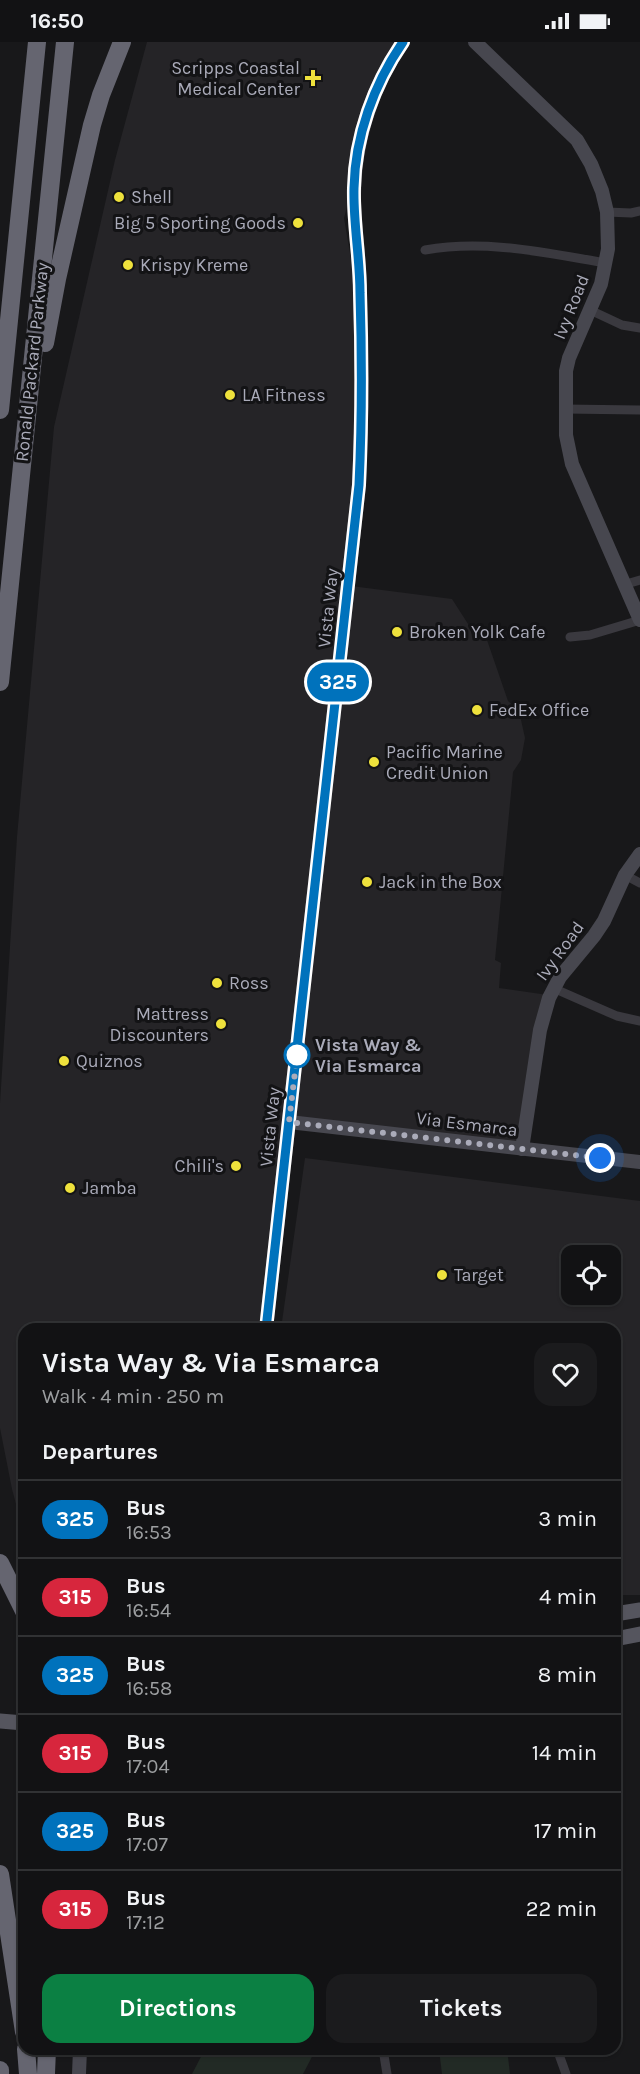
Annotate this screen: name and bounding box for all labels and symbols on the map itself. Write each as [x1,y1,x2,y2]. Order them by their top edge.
place label: Scripps Coastal Medical Center [171,57,300,100]
marker: Scripps Coastal Medical Center [304,69,322,87]
place label: Shell [131,186,172,208]
marker: Shell [112,190,126,204]
place label: Big 5 Sporting Goods [114,212,286,234]
marker: Big 5 Sporting Goods [291,216,305,230]
place label: Krispy Kreme [140,254,248,276]
marker: Krispy Kreme [121,258,135,272]
street label: Ronald Packard Parkway [11,261,53,463]
street label: Ivy Road [548,271,594,343]
place label: LA Fitness [242,384,326,406]
marker: LA Fitness [223,388,237,402]
street label: Vista Way [313,567,343,649]
place label: Broken Yolk Cafe [409,621,545,643]
marker: Broken Yolk Cafe [390,625,404,639]
line badge: 325 [304,662,372,702]
place label: FedEx Office [489,699,589,721]
marker: FedEx Office [470,703,484,717]
place label: Pacific Marine Credit Union [386,741,503,784]
marker: Pacific Marine Credit Union [367,755,381,769]
place label: Jack in the Box [379,871,502,893]
marker: Jack in the Box [360,875,374,889]
street label: Ivy Road [531,917,589,985]
place label: Ross [229,972,269,994]
marker: Ross [210,976,224,990]
place label: Mattress Discounters [109,1003,209,1046]
marker: Mattress Discounters [214,1017,228,1031]
place label: Vista Way & Via Esmarca [315,1034,422,1077]
marker: Vista Way & Via Esmarca [284,1042,310,1068]
place label: Quiznos [76,1050,143,1072]
marker: Quiznos [57,1054,71,1068]
street label: Vista Way [255,1086,285,1168]
street label: Via Esmarca [415,1107,519,1141]
your location [585,1143,615,1173]
place label: Chili's [174,1155,224,1177]
marker: Chili's [229,1159,243,1173]
place label: Jamba [82,1177,137,1199]
marker: Jamba [63,1181,77,1195]
place label: Target [454,1264,504,1286]
marker: Target [435,1268,449,1282]

